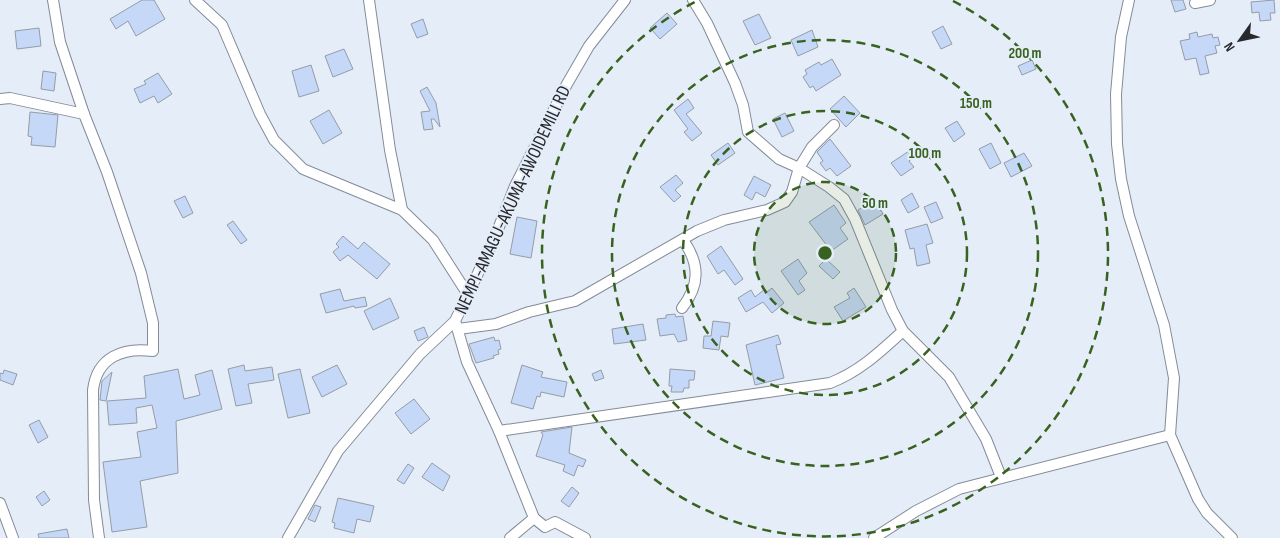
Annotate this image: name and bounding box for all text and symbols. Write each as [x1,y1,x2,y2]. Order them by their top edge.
north arrow [1215,15,1265,65]
text: N [1220,39,1239,55]
text: 200 m [1008,44,1042,63]
street label: NEMPI-AMAGU-AKUMA-AWOIDEMILI RD [450,82,576,318]
text: 150 m [960,94,992,113]
text: 100 m [909,144,941,163]
text: 50 m [862,194,888,213]
centre of rings [816,244,834,262]

